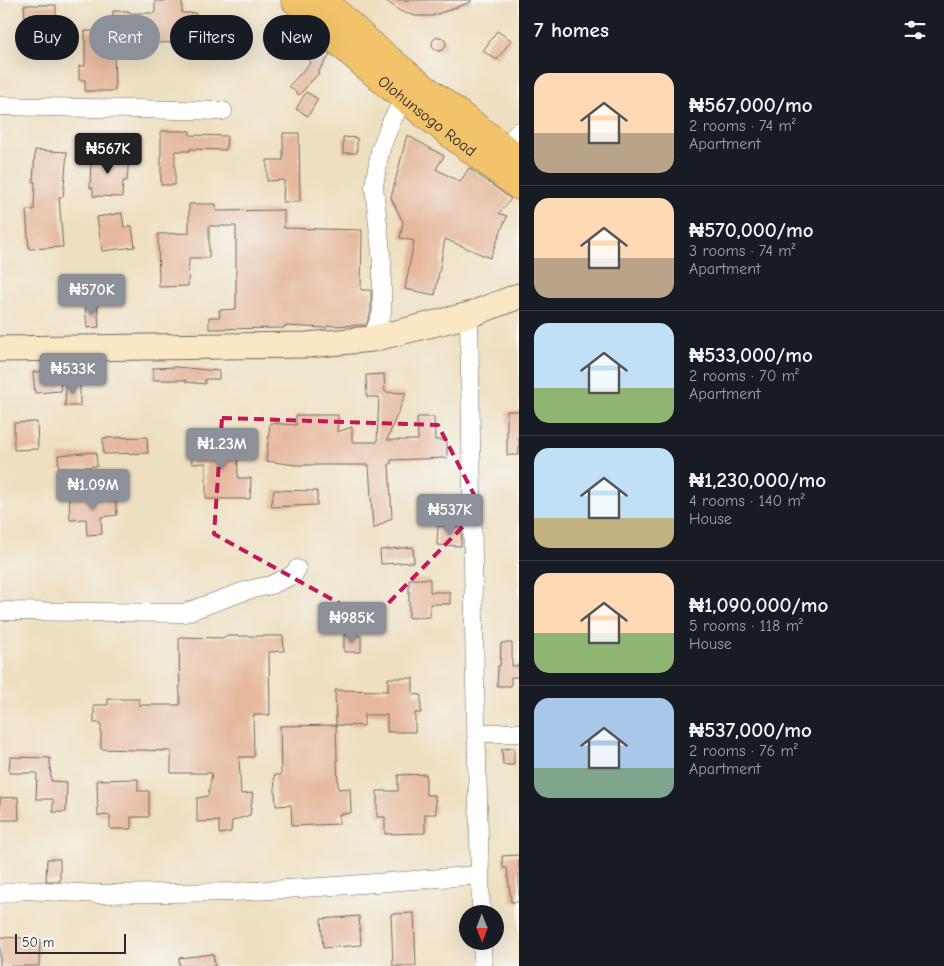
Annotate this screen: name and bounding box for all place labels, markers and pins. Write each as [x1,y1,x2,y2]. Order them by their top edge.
pin: ₦567K [73,132,143,175]
pin: ₦570K [57,274,127,316]
pin: ₦533K [38,352,108,395]
pin: ₦1.23M [181,428,263,470]
pin: ₦1.09M [52,468,134,511]
pin: ₦537K [415,494,485,536]
pin: ₦985K [317,602,387,644]

